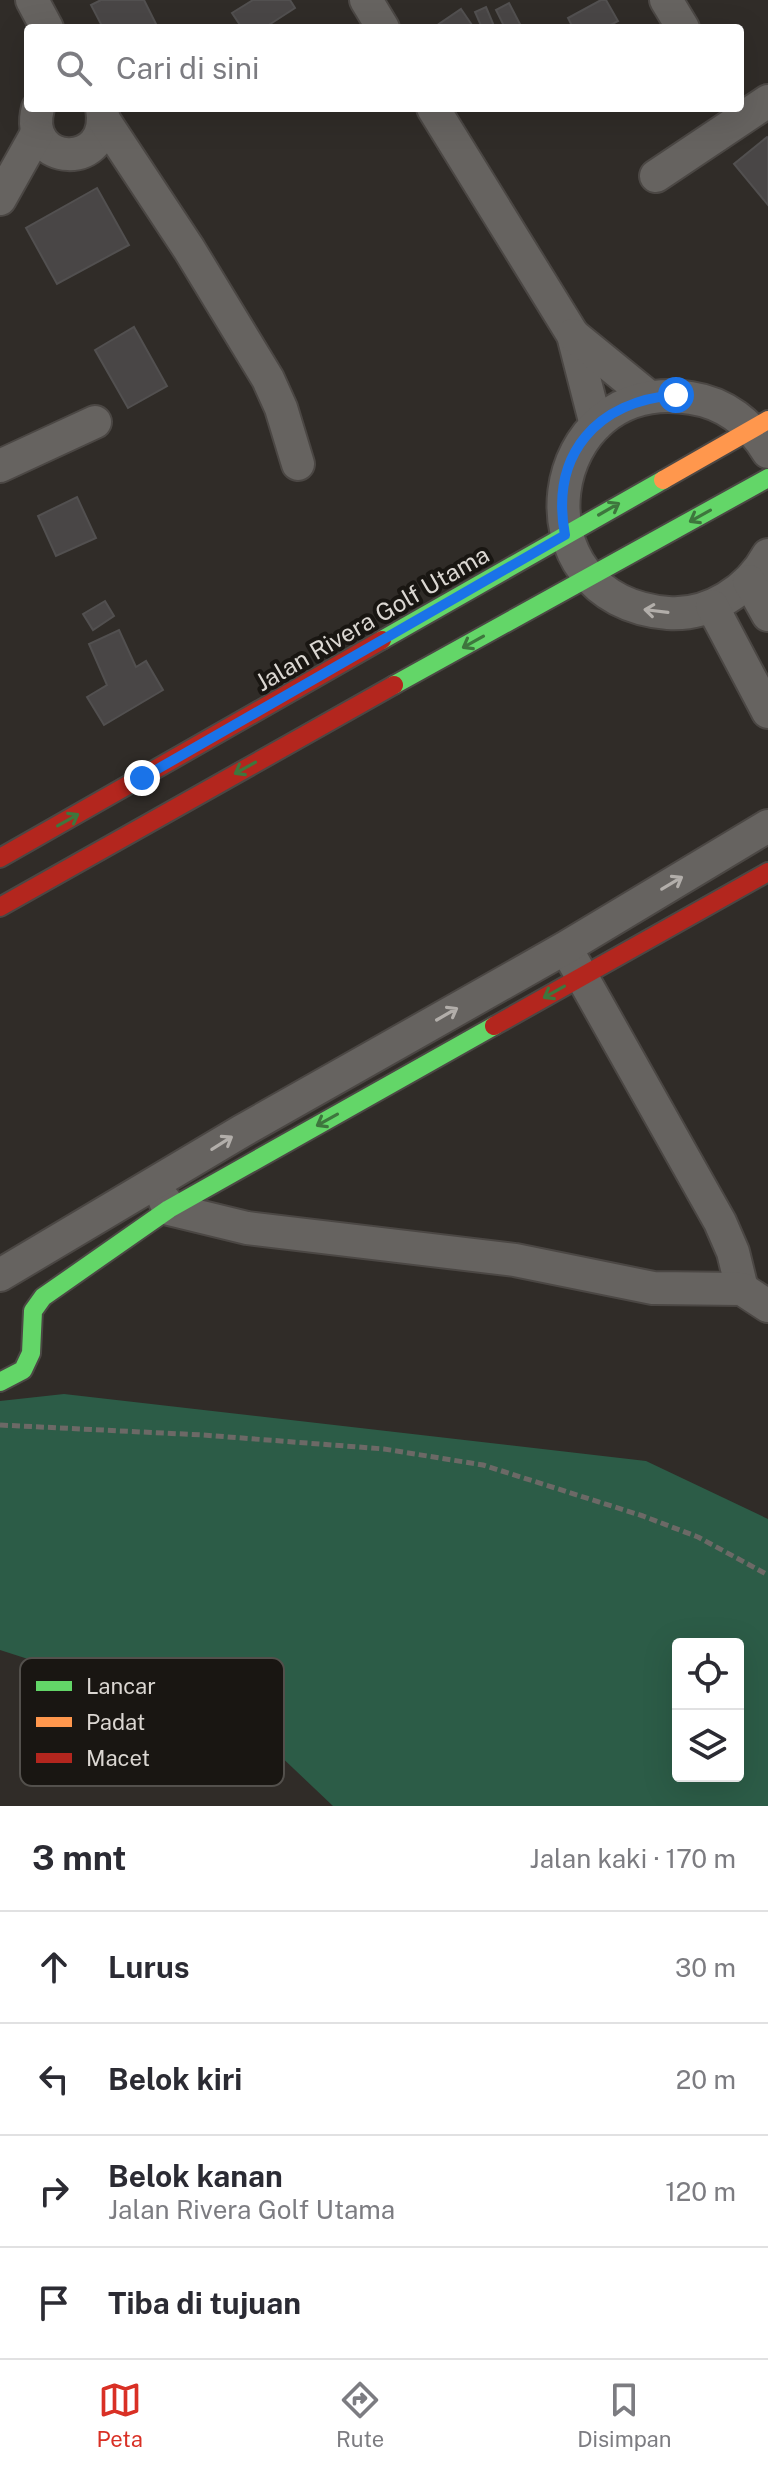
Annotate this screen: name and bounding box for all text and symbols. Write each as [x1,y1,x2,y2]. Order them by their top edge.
search box [24,24,744,112]
icon: search [52,46,96,90]
text: Cari di sini [116,50,259,86]
route start [658,377,694,413]
one-way arrow [597,501,620,517]
one-way arrow [689,508,712,524]
street label: Jalan Rivera Golf Utama [250,540,494,696]
one-way arrow [644,604,670,619]
one-way arrow [461,635,485,650]
route end [124,760,160,796]
one-way arrow [234,760,257,776]
one-way arrow [56,812,79,828]
one-way arrow [660,875,683,891]
one-way arrow [542,985,566,1000]
one-way arrow [435,1006,459,1021]
one-way arrow [316,1112,339,1128]
one-way arrow [210,1135,233,1151]
map controls [672,1638,744,1782]
button: locate [672,1638,744,1710]
legend [20,1658,284,1786]
text: Lancar [86,1673,156,1699]
text: Padat [86,1709,145,1735]
button: layers [672,1710,744,1782]
text: Macet [86,1745,150,1771]
text: 3 mnt [32,1838,126,1878]
text: Jalan kaki · 170 m [530,1843,736,1874]
icon: ahead [32,1945,76,1989]
text: Lurus [108,1949,190,1985]
text: 30 m [675,1952,736,1983]
icon: left [32,2057,76,2101]
text: Belok kiri [108,2061,242,2097]
text: 20 m [676,2064,736,2095]
text: Belok kanan [108,2158,283,2194]
icon: right [32,2169,76,2213]
text: 120 m [665,2176,736,2207]
text: Jalan Rivera Golf Utama [108,2194,395,2225]
icon: arrive [32,2281,76,2325]
text: Tiba di tujuan [108,2285,301,2321]
tab: Peta [97,2378,143,2452]
tab: Rute [336,2378,384,2452]
tab: Disimpan [577,2378,671,2452]

